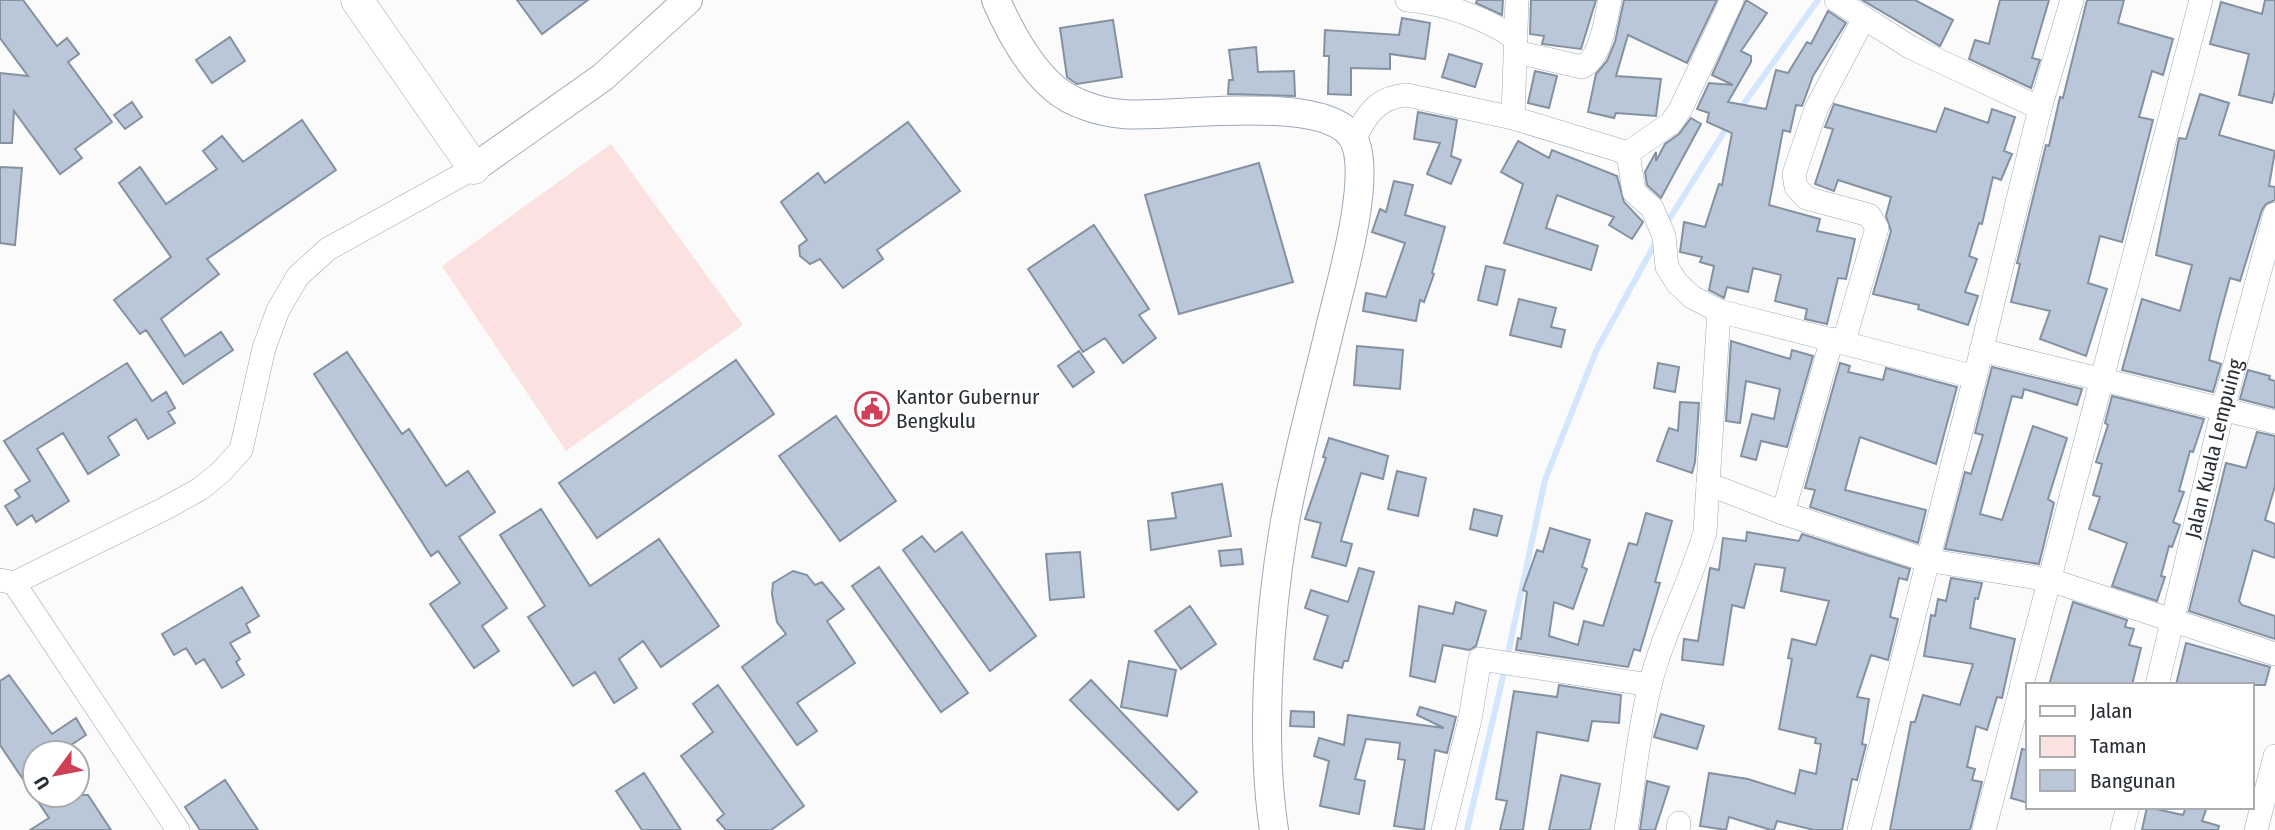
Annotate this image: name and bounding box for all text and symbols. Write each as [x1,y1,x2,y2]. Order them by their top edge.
street label: Jalan Kuala Lempuing [2179,356,2249,541]
place label: Kantor Gubernur Bengkulu [896,384,1040,434]
public building icon: Kantor Gubernur Bengkulu [853,390,891,428]
legend [2026,683,2254,809]
text: Jalan [2090,698,2133,724]
text: Taman [2090,733,2146,759]
north arrow [21,739,91,809]
text: Bangunan [2090,768,2176,794]
text: U [29,772,55,794]

